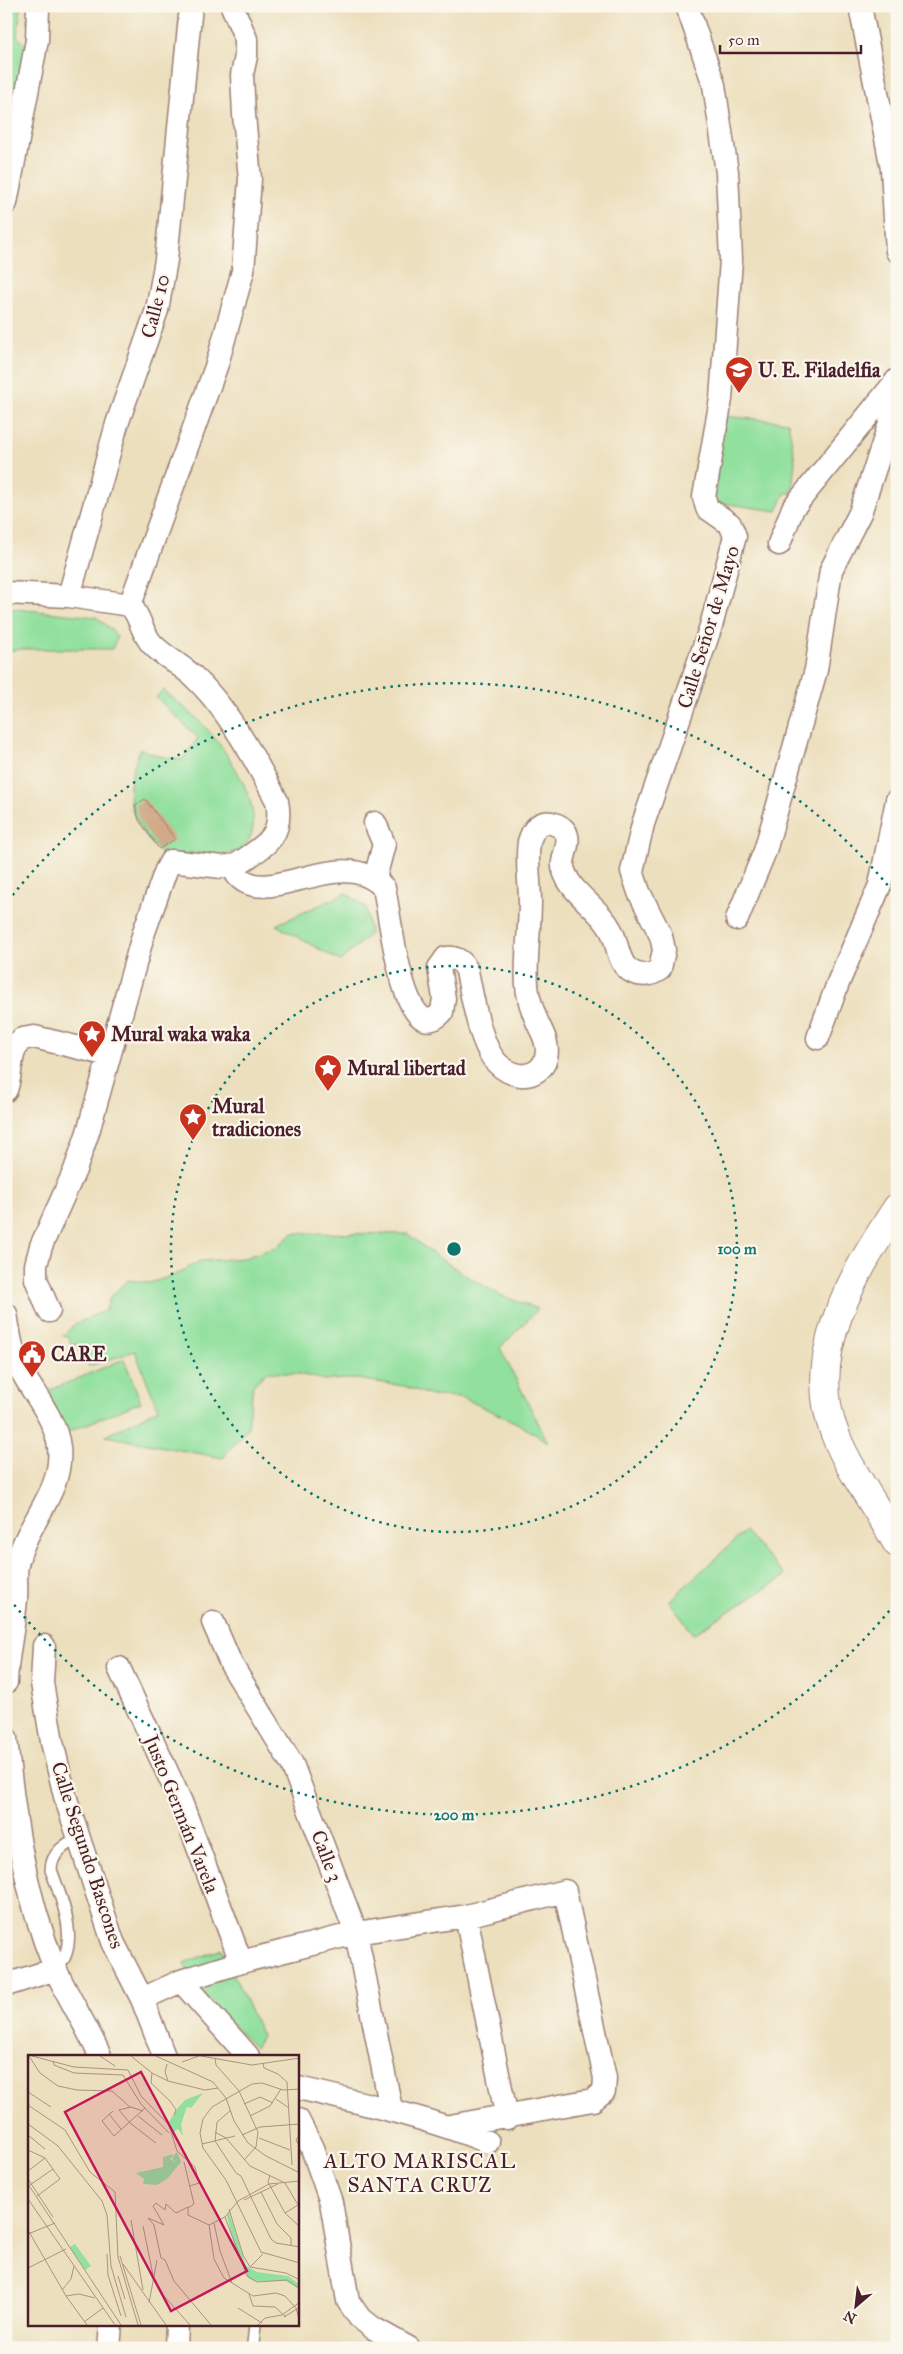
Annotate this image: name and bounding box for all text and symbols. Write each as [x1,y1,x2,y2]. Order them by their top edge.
scale bar [720,22,862,54]
text: 50 m [728,31,760,49]
street label: Calle 10 [136,272,174,340]
school or university icon: U. E. Filadelfia [724,355,754,394]
place label: U. E. Filadelfia [758,358,881,382]
street label: Calle Señor de Mayo [672,543,744,711]
place icon: Mural waka waka [77,1019,107,1058]
place label: Mural waka waka [111,1022,251,1046]
place icon: Mural libertad [313,1053,343,1092]
place label: Mural libertad [347,1056,467,1080]
place label: Mural tradiciones [211,1094,302,1141]
place icon: Mural tradiciones [178,1102,208,1141]
centre of rings [445,1240,463,1258]
text: 100 m [717,1240,757,1258]
public building icon: CARE [17,1339,47,1378]
place label: CARE [51,1342,107,1366]
street label: Justo Germán Varela [138,1730,225,1897]
street label: Calle Segundo Bascones [46,1759,130,1952]
text: 200 m [434,1806,475,1824]
street label: Calle 3 [306,1827,348,1885]
inset map [28,2055,299,2326]
district label: ALTO MARISCAL SANTA CRUZ [323,2148,516,2198]
north arrow [830,2282,880,2332]
text: N [841,2307,859,2327]

